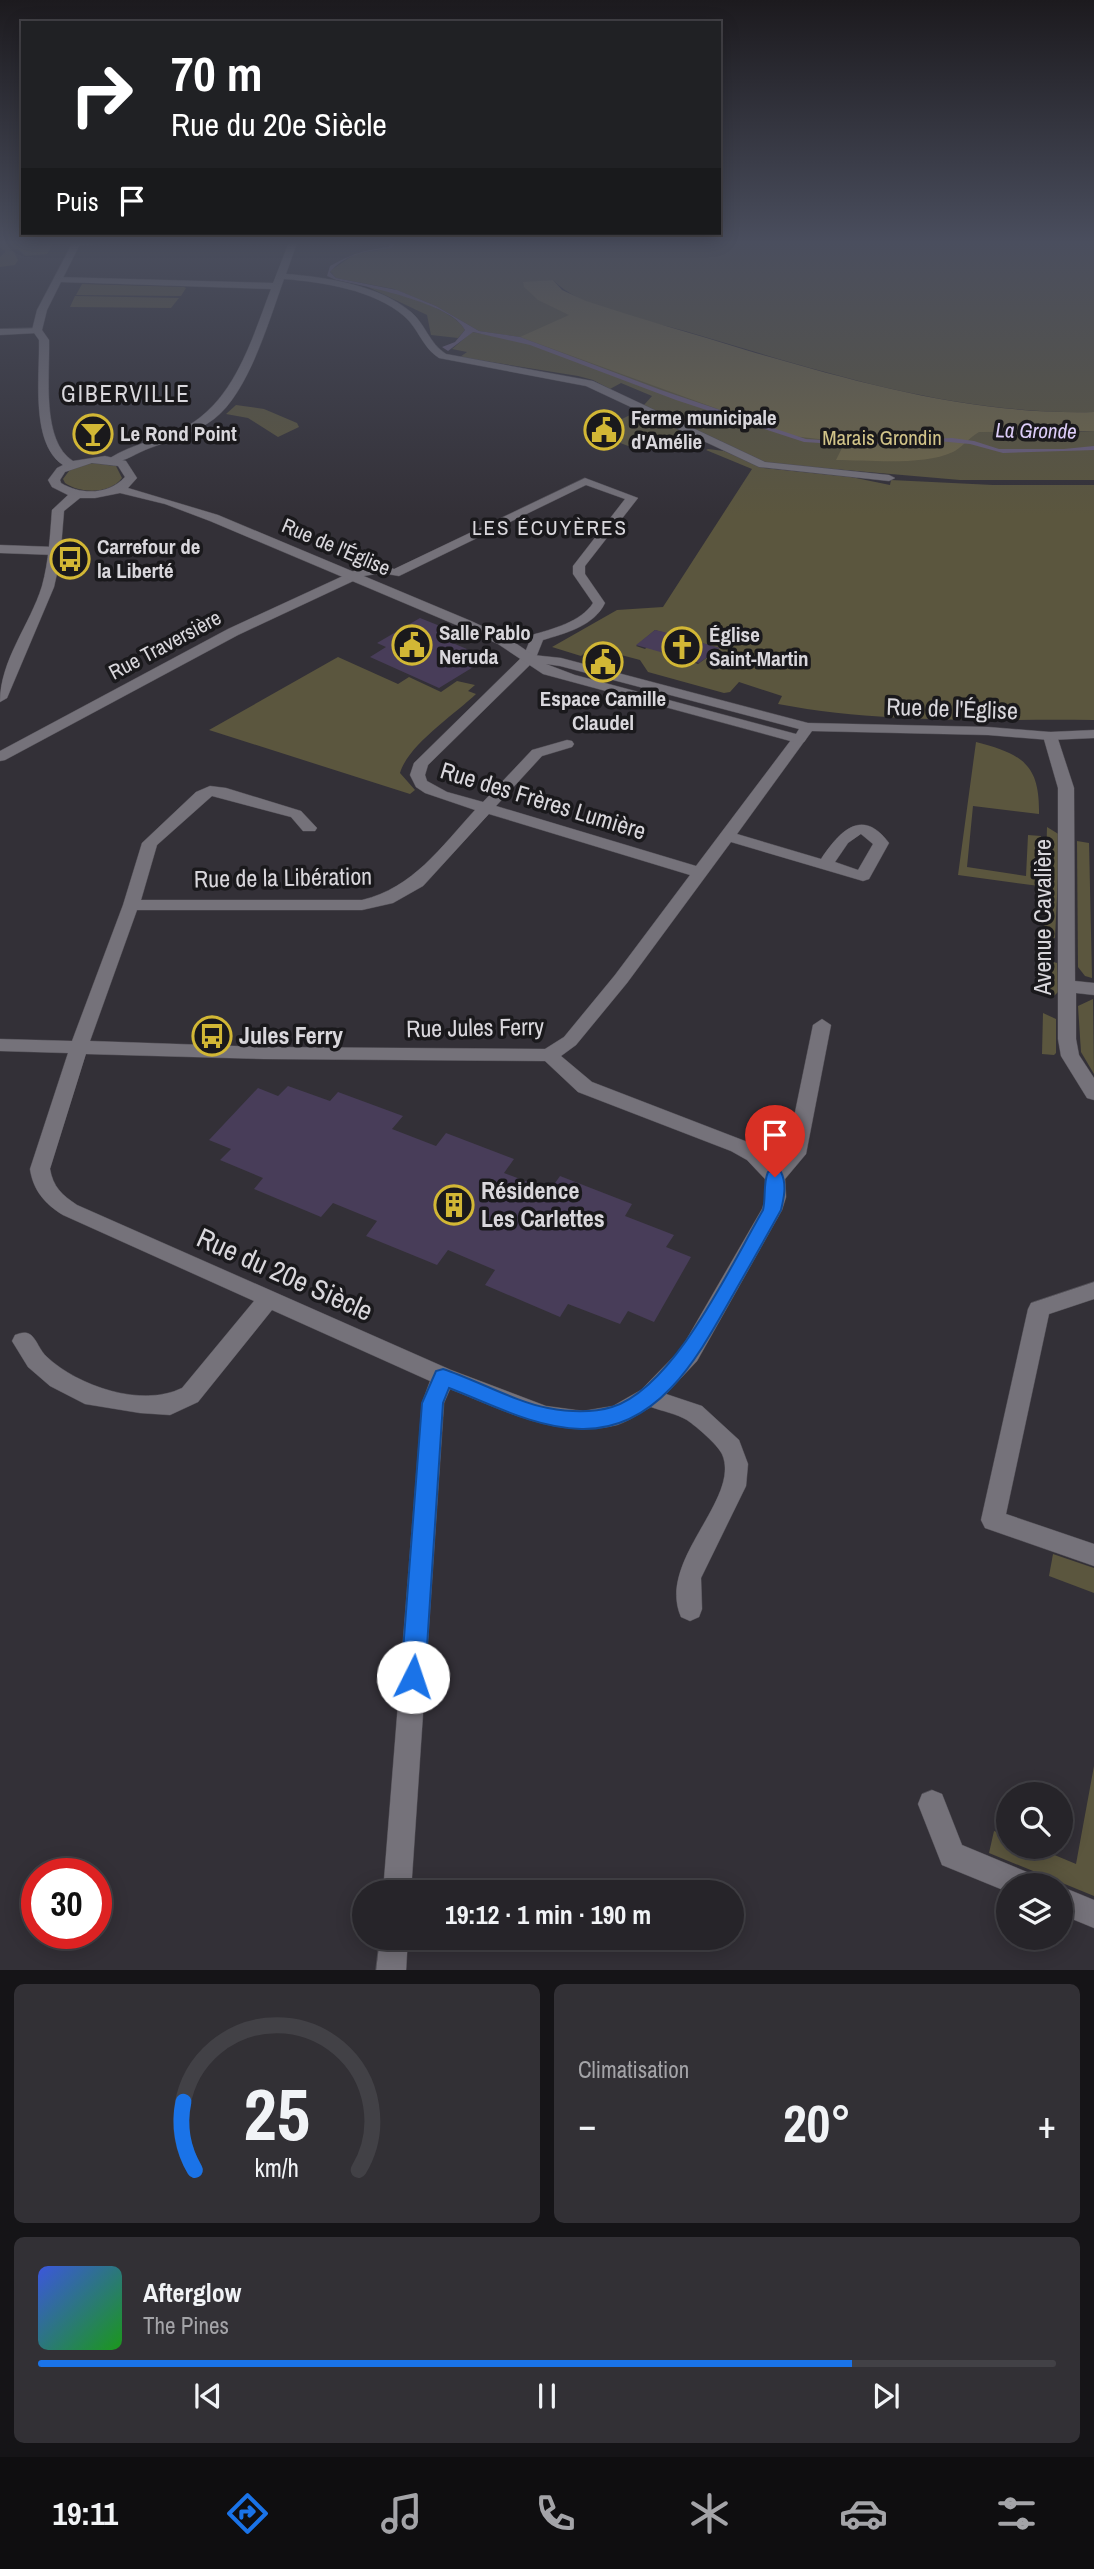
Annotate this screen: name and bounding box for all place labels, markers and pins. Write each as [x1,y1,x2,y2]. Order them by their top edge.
place label: Ferme municipale d'Amélie [631,403,777,456]
public building icon: Ferme municipale d'Amélie [583,409,625,451]
bar icon: Le Rond Point [72,413,114,455]
place label: Le Rond Point [120,419,237,448]
place label: Carrefour de la Liberté [97,532,200,585]
bus stop icon: Carrefour de la Liberté [49,538,91,580]
place label: Salle Pablo Neruda [439,618,531,671]
place label: Église Saint-Martin [709,620,809,673]
public building icon: Salle Pablo Neruda [391,624,433,666]
church icon: Église Saint-Martin [661,626,703,668]
public building icon: Espace Camille Claudel [582,641,624,683]
place label: Espace Camille Claudel [540,684,666,737]
bus stop icon: Jules Ferry [191,1015,233,1057]
place label: Jules Ferry [239,1019,343,1051]
pin [745,1105,805,1177]
place label: Résidence Les Carlettes [481,1174,605,1234]
building icon: Résidence Les Carlettes [433,1184,475,1226]

